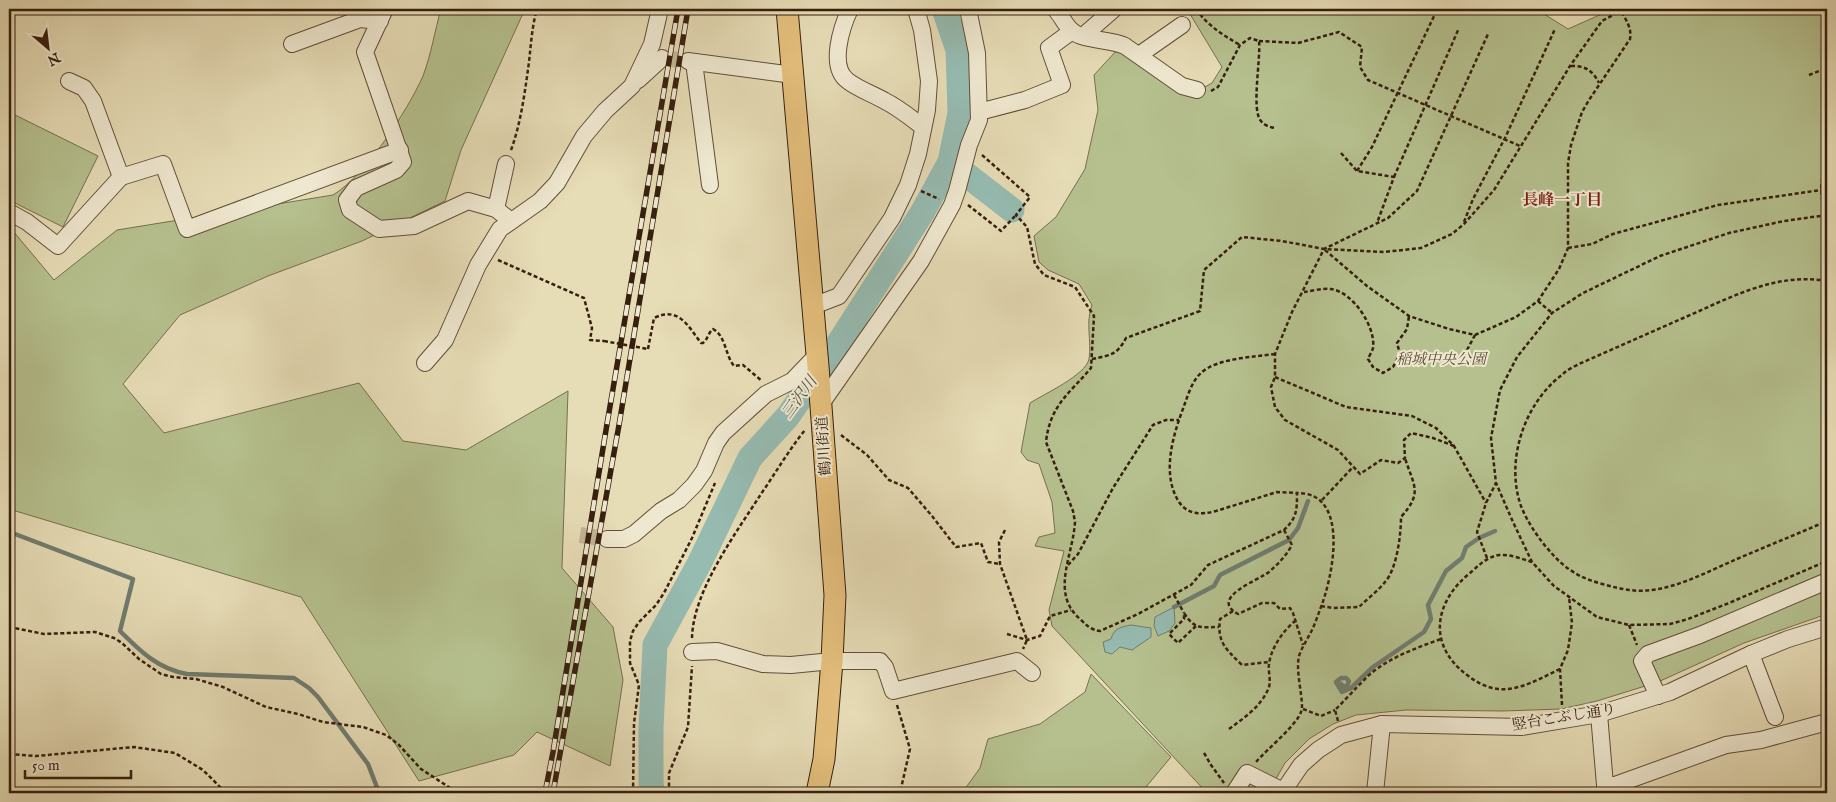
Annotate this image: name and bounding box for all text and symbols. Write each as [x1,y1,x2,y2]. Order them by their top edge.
north arrow [22,22,72,72]
text: N [44,47,64,69]
district label: 長峰一丁目 [1522,191,1602,211]
park label: 稲城中央公園 [1396,350,1489,369]
water label: 三沢川 [778,371,823,423]
street label: 鶴川街道 [812,415,836,477]
street label: 竪台こぶし通り [1511,699,1617,735]
scale bar [25,747,131,779]
text: 50 m [32,756,60,775]

